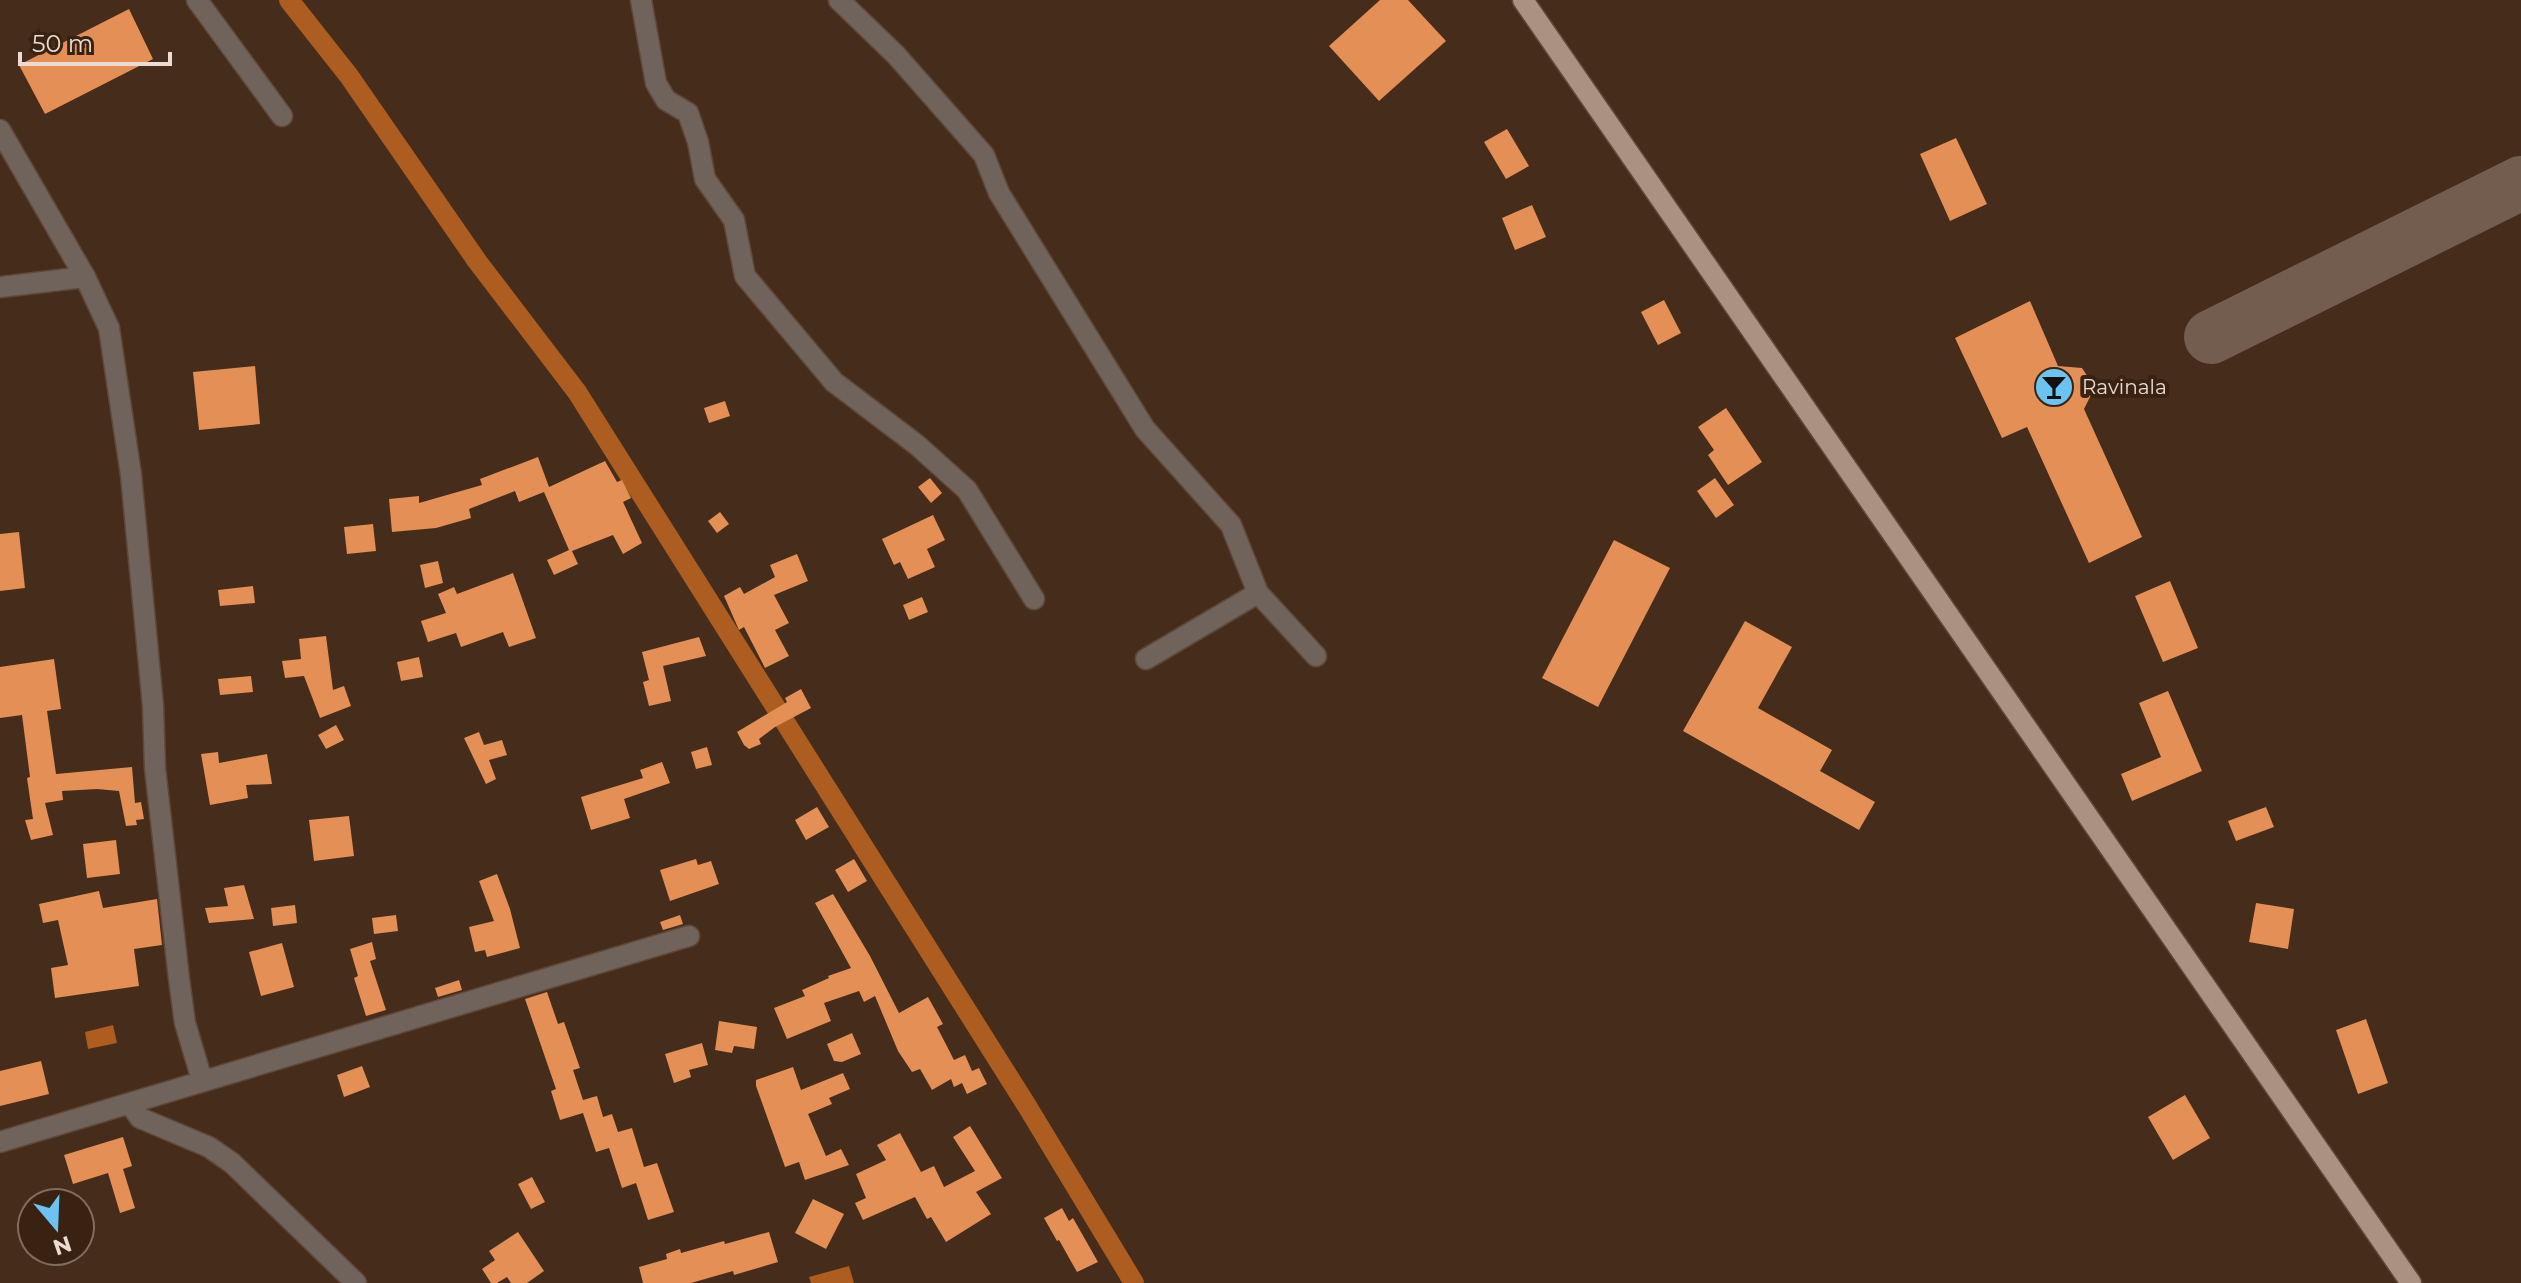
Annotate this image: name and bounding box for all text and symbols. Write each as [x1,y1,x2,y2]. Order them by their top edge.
scale bar [20,16,170,66]
text: 50 m [32,29,93,58]
bar icon: Ravinala [2033,366,2075,408]
place label: Ravinala [2082,375,2167,399]
north arrow [16,1187,96,1267]
text: N [50,1230,75,1261]

